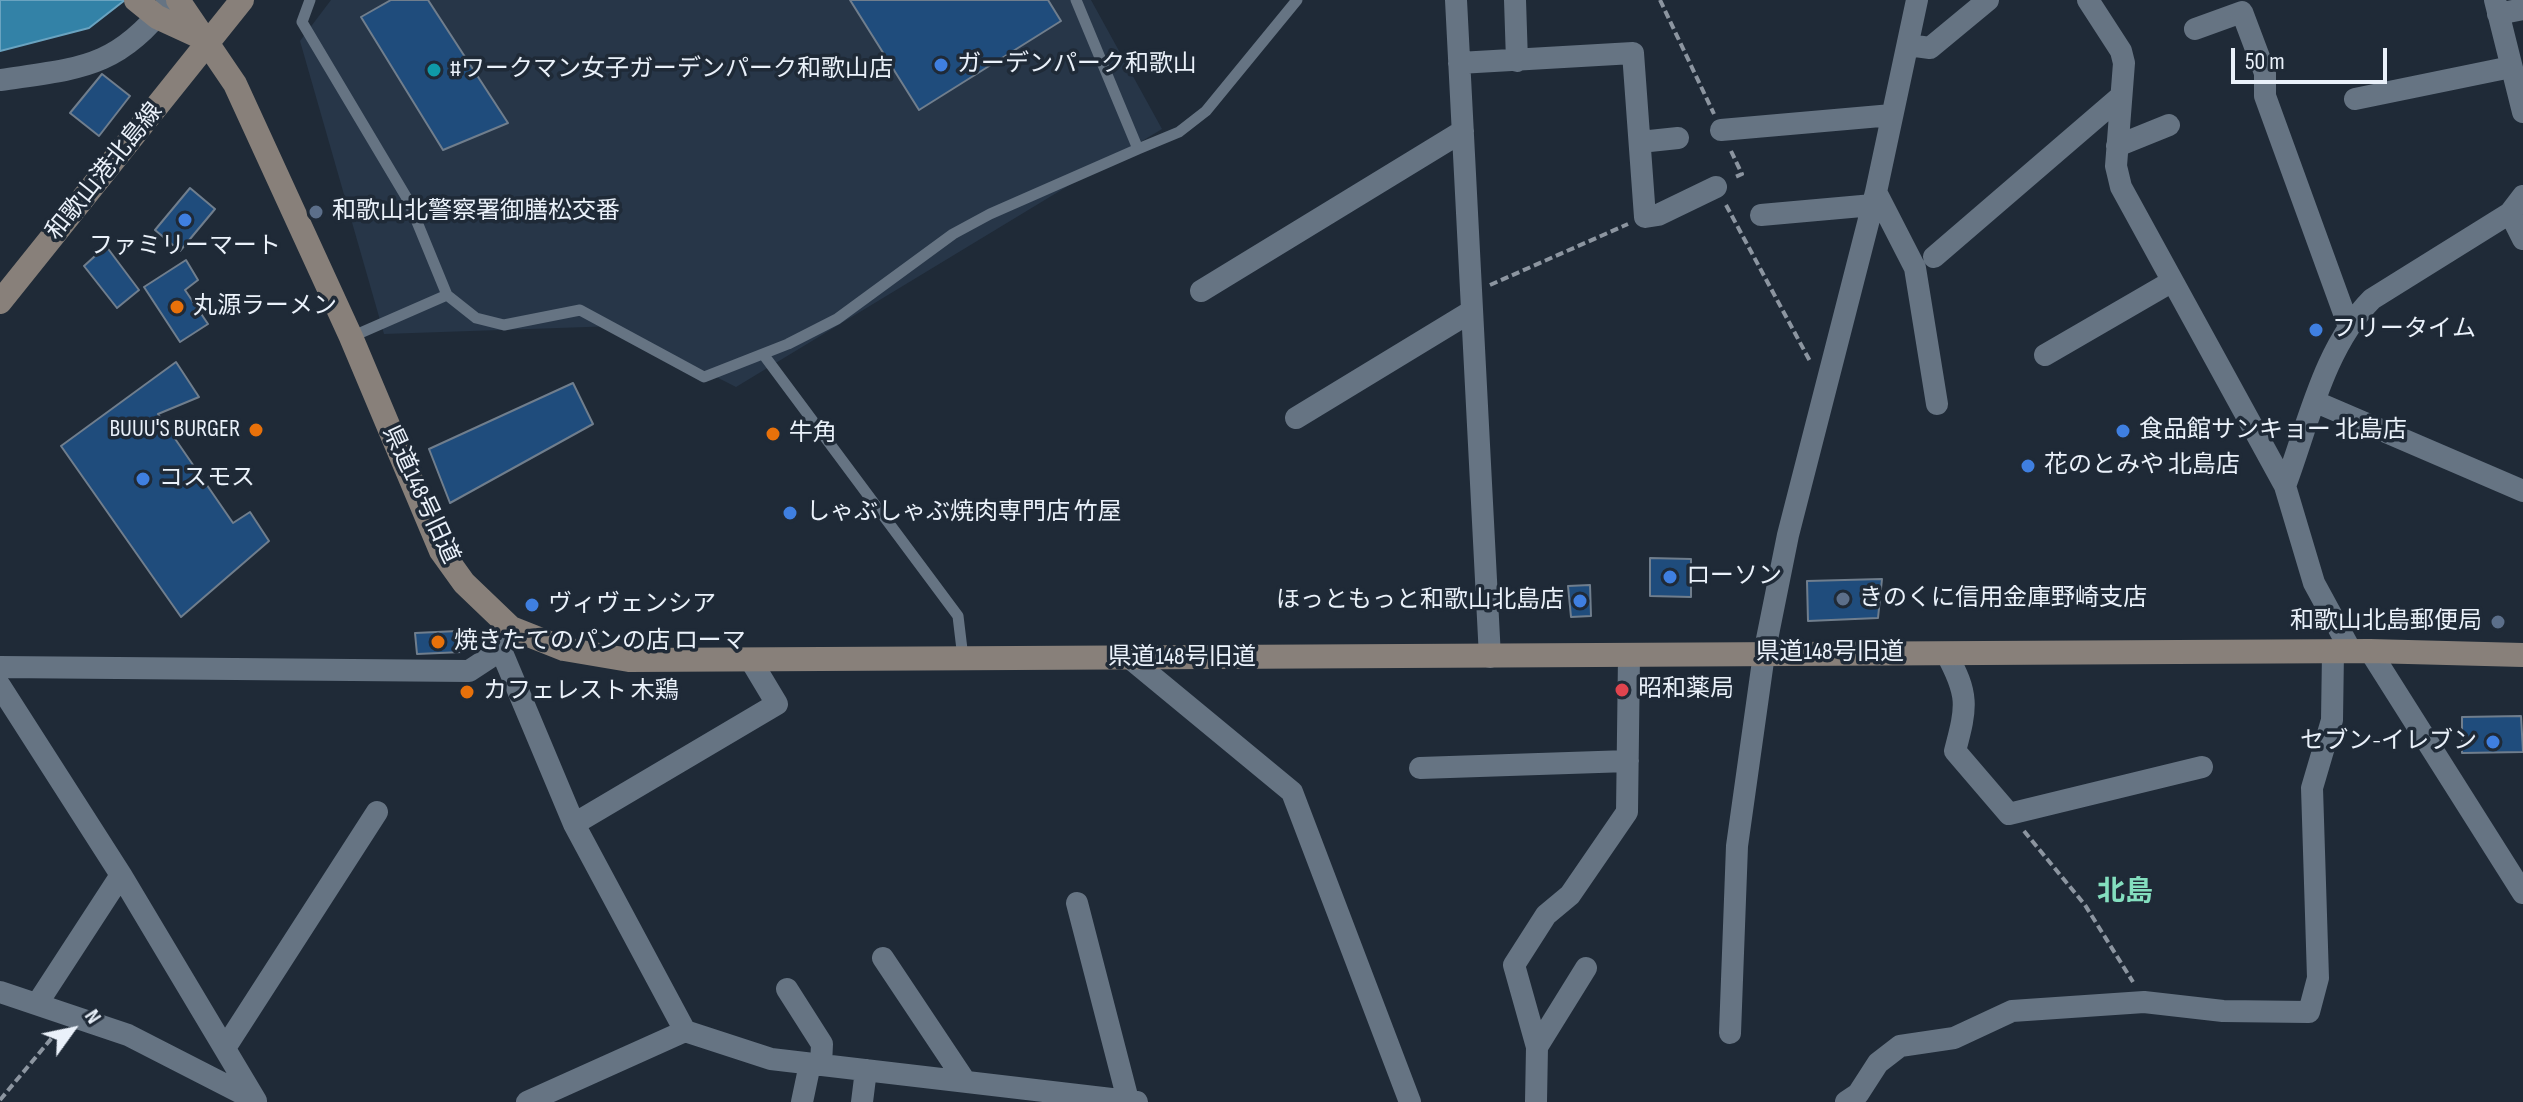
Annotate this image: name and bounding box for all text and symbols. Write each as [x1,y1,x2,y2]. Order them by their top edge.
scale bar [2235,32,2391,82]
text: 50 m [2245,47,2285,76]
place label: ガーデンパーク和歌山 [957,51,1197,79]
place label: #ワークマン女子ガーデンパーク和歌山店 [450,56,893,84]
marker: ガーデンパーク和歌山 [932,56,950,74]
marker: #ワークマン女子ガーデンパーク和歌山店 [425,61,443,79]
street label: 和歌山港北島線 [41,98,169,246]
place label: 和歌山北警察署御膳松交番 [332,198,620,226]
marker: 和歌山北警察署御膳松交番 [307,203,325,221]
marker: ファミリーマート [176,211,194,229]
place label: ファミリーマート [89,233,281,261]
place label: 丸源ラーメン [193,293,337,321]
marker: 丸源ラーメン [168,298,186,316]
place label: フリータイム [2332,316,2476,344]
marker: フリータイム [2307,321,2325,339]
place label: BUUU'S BURGER [109,416,240,444]
place label: 食品館サンキョー 北島店 [2139,417,2407,445]
place label: 牛角 [789,420,837,448]
marker: BUUU'S BURGER [247,421,265,439]
street label: 県道148号旧道 [375,421,465,569]
marker: 食品館サンキョー 北島店 [2114,422,2132,440]
marker: 牛角 [764,425,782,443]
place label: 花のとみや 北島店 [2044,452,2240,480]
marker: 花のとみや 北島店 [2019,457,2037,475]
place label: コスモス [159,465,255,493]
marker: コスモス [134,470,152,488]
place label: しゃぶしゃぶ焼肉専門店 竹屋 [806,499,1122,527]
marker: しゃぶしゃぶ焼肉専門店 竹屋 [781,504,799,522]
place label: ローソン [1686,563,1782,591]
marker: ローソン [1661,568,1679,586]
place label: きのくに信用金庫野崎支店 [1859,585,2147,613]
place label: ほっともっと和歌山北島店 [1276,587,1564,615]
marker: きのくに信用金庫野崎支店 [1834,590,1852,608]
place label: ヴィヴェンシア [548,591,716,619]
marker: ほっともっと和歌山北島店 [1571,592,1589,610]
marker: ヴィヴェンシア [523,596,541,614]
place label: 和歌山北島郵便局 [2290,608,2482,636]
marker: 和歌山北島郵便局 [2489,613,2507,631]
place label: 焼きたてのパンの店 ローマ [454,628,746,656]
marker: 焼きたてのパンの店 ローマ [429,633,447,651]
street label: 県道148号旧道 [1755,639,1905,667]
street label: 県道148号旧道 [1107,644,1257,672]
place label: 昭和薬局 [1638,676,1734,704]
place label: カフェレスト 木鶏 [483,678,679,706]
marker: 昭和薬局 [1613,681,1631,699]
marker: カフェレスト 木鶏 [458,683,476,701]
place label: セブン-イレブン [2300,728,2477,756]
marker: セブン-イレブン [2484,733,2502,751]
district label: 北島 [2097,876,2153,910]
north arrow [32,990,112,1070]
text: N [78,1004,107,1029]

